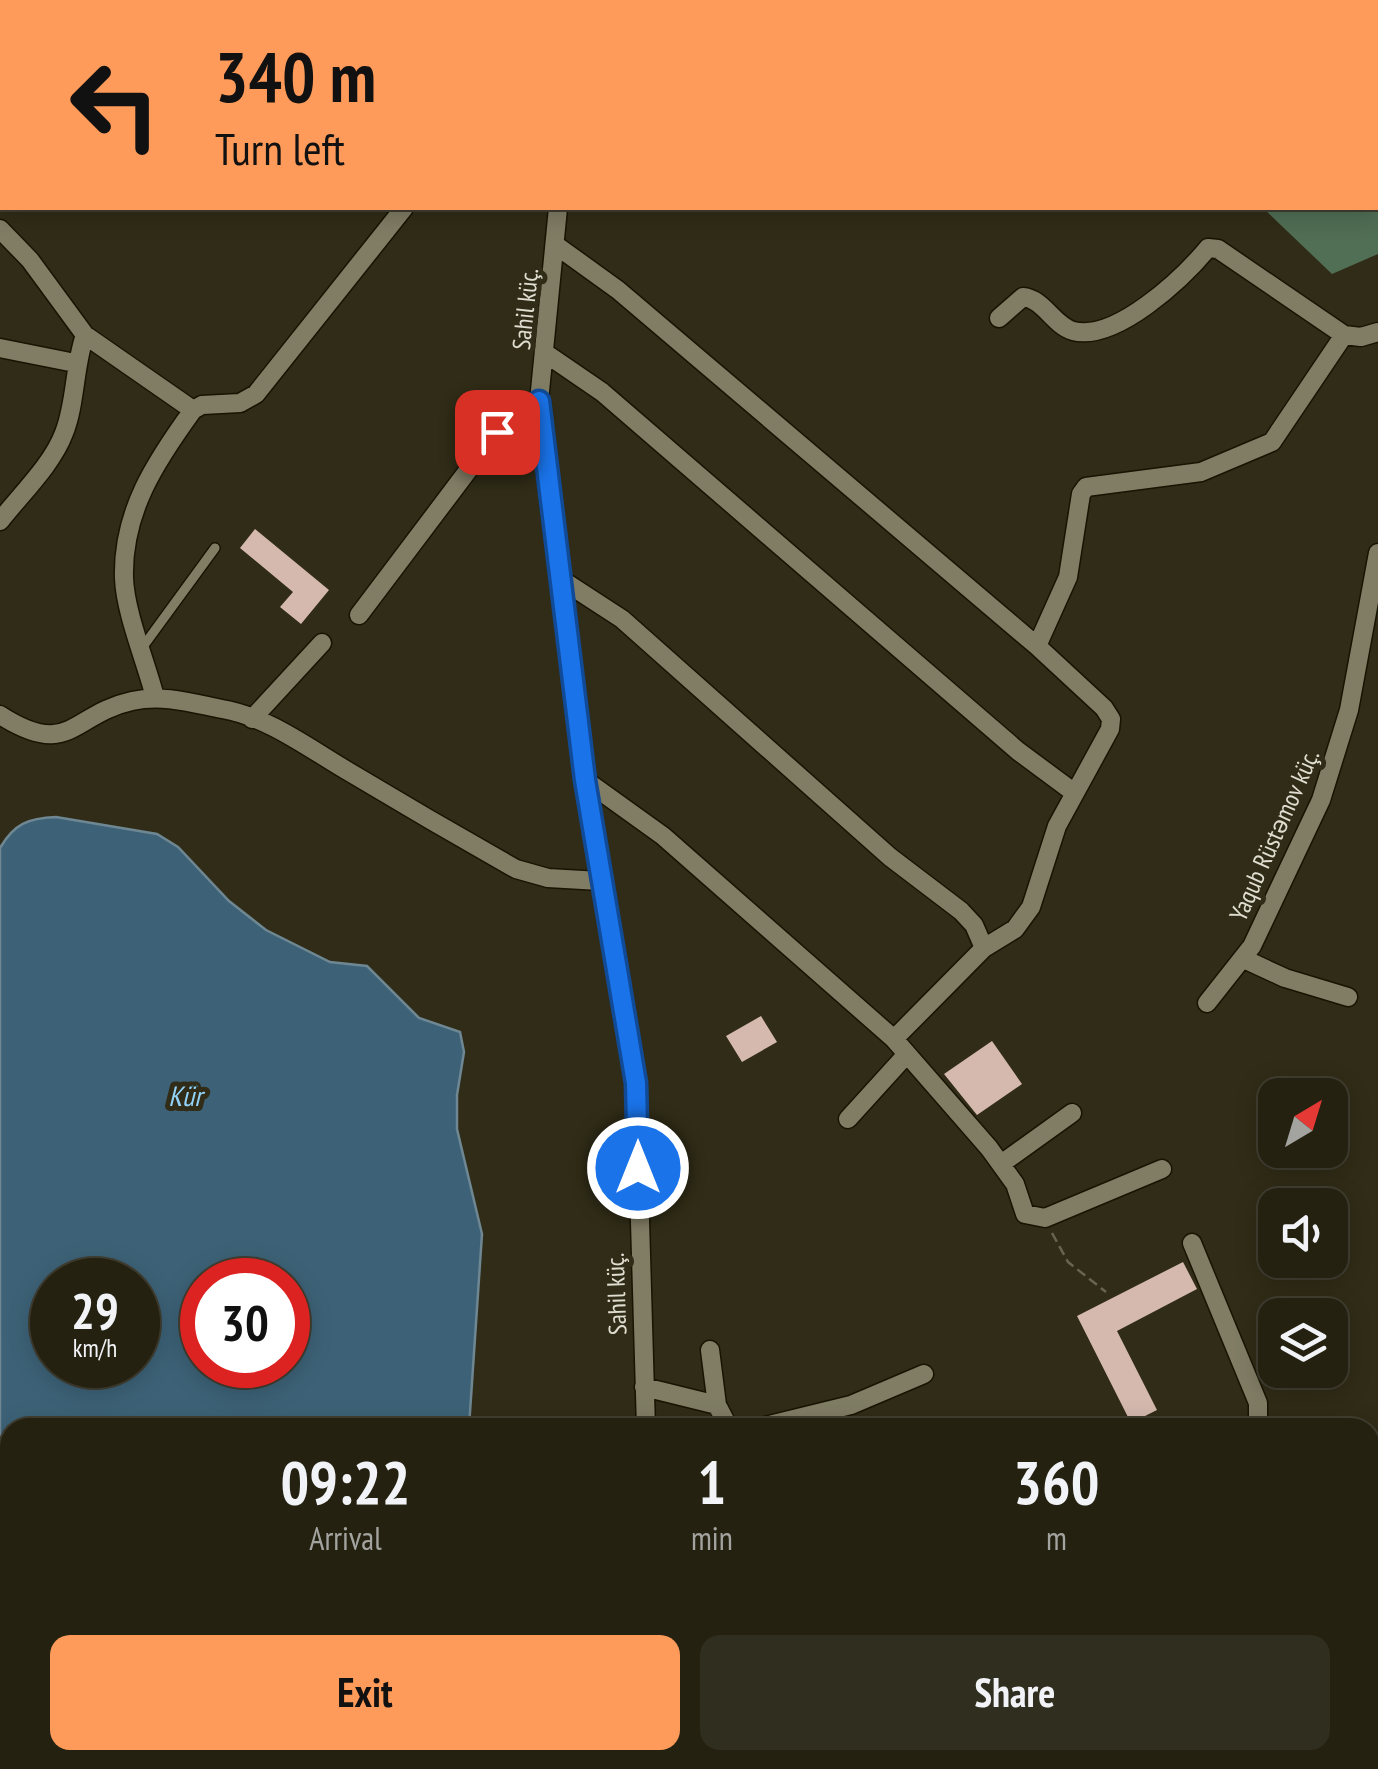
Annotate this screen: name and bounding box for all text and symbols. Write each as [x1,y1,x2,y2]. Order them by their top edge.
text: 340 m [215,31,376,121]
icon: left [50,40,180,170]
text: Turn left [215,119,345,177]
street label: Sahil küç. [505,266,545,352]
pin [455,390,540,475]
icon: arrive [470,405,525,460]
street label: Yaqub Rüstəmov küç. [1222,744,1326,926]
water label: Kür [168,1077,206,1114]
north arrow [1258,1078,1348,1168]
map controls [1258,1078,1348,1388]
position arrow [586,1116,690,1220]
button: sound [1258,1188,1348,1278]
street label: Sahil küç. [599,1252,633,1336]
speed limit sign: 30 [180,1258,310,1388]
text: 29 [71,1278,119,1343]
button: layers [1258,1298,1348,1388]
text: km/h [73,1332,117,1364]
text: 09:22 [281,1443,410,1521]
text: 1 [698,1443,726,1521]
text: 360 [1013,1443,1099,1521]
text: Arrival [309,1517,382,1559]
text: min [691,1517,733,1559]
text: m [1046,1517,1067,1559]
button: Exit [50,1635,680,1750]
button: Share [700,1635,1330,1750]

